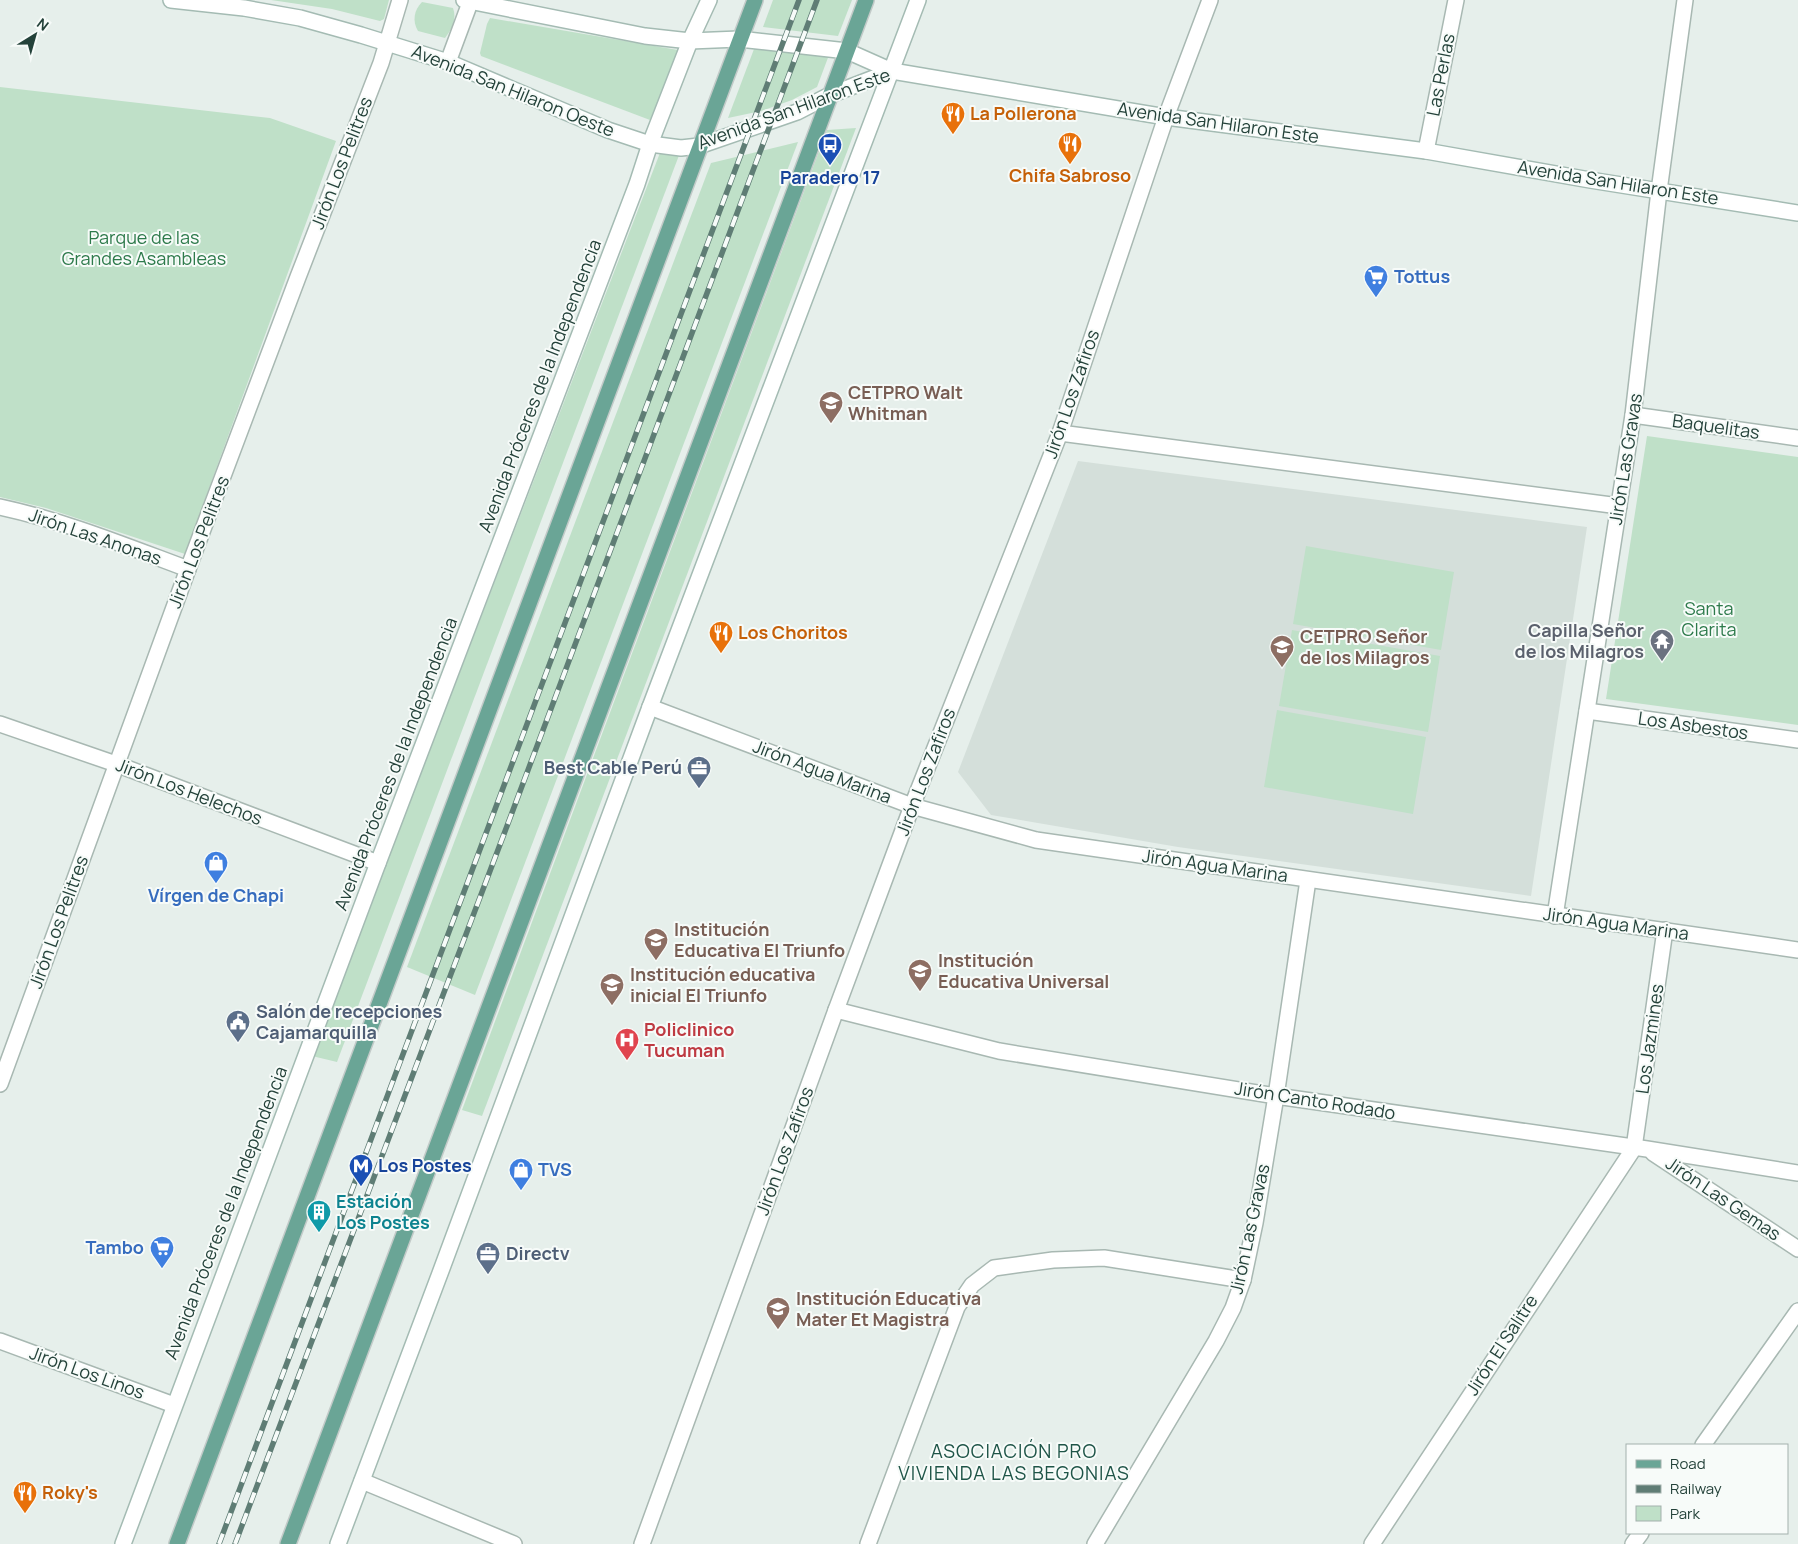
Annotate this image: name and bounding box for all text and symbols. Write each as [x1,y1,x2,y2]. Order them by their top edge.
north arrow [10,10,60,60]
text: N [33,14,53,35]
street label: Las Perlas [1420,31,1460,118]
street label: Avenida San Hilaron Oeste [408,38,618,142]
street label: Avenida San Hilaron Este [694,62,893,154]
street label: Jirón Los Pelitres [305,93,377,232]
street label: Avenida San Hilaron Este [1116,96,1320,148]
restaurant icon: La Pollerona [940,101,966,135]
place label: La Pollerona [970,101,1077,125]
restaurant icon: Chifa Sabroso [1057,131,1083,165]
bus stop icon: Paradero 17 [817,132,843,166]
street label: Avenida San Hilaron Este [1516,154,1720,210]
place label: Chifa Sabroso [1009,163,1131,187]
place label: Paradero 17 [780,165,880,189]
park label: Parque de las Grandes Asambleas [62,225,226,270]
street label: Avenida Próceres de la Independencia [472,236,606,536]
supermarket icon: Tottus [1363,264,1389,298]
place label: Tottus [1394,264,1450,288]
street label: Jirón Los Zafiros [1038,326,1104,461]
place label: CETPRO Walt Whitman [848,380,963,425]
school or university icon: CETPRO Walt Whitman [818,390,844,424]
street label: Jirón Las Gravas [1603,392,1647,526]
street label: Baquelitas [1671,408,1761,444]
street label: Jirón Los Pelitres [162,472,234,611]
street label: Jirón Las Anonas [26,502,165,570]
park label: Santa Clarita [1682,596,1736,641]
street label: Avenida Próceres de la Independencia [328,614,462,914]
place label: Capilla Señor de los Milagros [1515,618,1644,663]
restaurant icon: Los Choritos [708,620,734,654]
place label: Los Choritos [738,620,848,644]
place label: CETPRO Señor de los Milagros [1300,624,1430,669]
temple icon: Capilla Señor de los Milagros [1649,628,1675,662]
school or university icon: CETPRO Señor de los Milagros [1269,634,1295,668]
street label: Jirón Los Zafiros [890,704,960,839]
street label: Los Asbestos [1636,705,1750,745]
street label: Jirón Agua Marina [750,734,895,809]
street label: Jirón Los Helechos [113,752,266,830]
place label: Best Cable Perú [544,755,682,779]
office icon: Best Cable Perú [686,755,712,789]
street label: Jirón Agua Marina [1141,843,1289,887]
shop icon: Vírgen de Chapi [203,850,229,884]
street label: Jirón Los Pelitres [23,852,93,991]
place label: Vírgen de Chapi [148,883,284,907]
street label: Jirón Agua Marina [1542,901,1690,945]
place label: Institución Educativa El Triunfo [674,917,845,962]
school or university icon: Institución Educativa El Triunfo [643,927,669,961]
place label: Institución Educativa Universal [938,948,1109,993]
school or university icon: Institución Educativa Universal [907,958,933,992]
place label: Institución educativa inicial El Triunfo [630,962,815,1007]
school or university icon: Institución educativa inicial El Triunfo [599,972,625,1006]
street label: Los Jazmines [1629,982,1669,1095]
place label: Salón de recepciones Cajamarquilla [256,999,443,1044]
public building icon: Salón de recepciones Cajamarquilla [225,1009,251,1043]
place label: Policlinico Tucuman [644,1017,734,1062]
hospital icon: Policlinico Tucuman [614,1027,640,1061]
street label: Avenida Próceres de la Independencia [158,1063,292,1363]
street label: Jirón Canto Rodado [1233,1075,1397,1125]
street label: Jirón Los Zafiros [750,1083,818,1218]
street label: Jirón Las Gemas [1661,1151,1786,1245]
metro station icon: Los Postes [348,1153,374,1187]
place label: Los Postes [378,1153,472,1177]
shop icon: TVS [508,1157,534,1191]
place label: TVS [538,1157,572,1181]
street label: Jirón Las Gravas [1224,1161,1275,1296]
place label: Estación Los Postes [336,1189,430,1234]
building icon: Estación Los Postes [306,1199,332,1233]
place label: Tambo [86,1235,144,1259]
supermarket icon: Tambo [149,1235,175,1269]
office icon: Directv [475,1241,501,1275]
place label: Directv [506,1241,570,1265]
place label: Institución Educativa Mater Et Magistra [796,1286,981,1331]
street label: Jirón El Salitre [1460,1290,1543,1399]
school or university icon: Institución Educativa Mater Et Magistra [765,1296,791,1330]
street label: Jirón Los Linos [27,1340,148,1404]
district label: ASOCIACIÓN PRO VIVIENDA LAS BEGONIAS [898,1438,1130,1486]
legend [1626,1444,1788,1534]
text: Road [1670,1453,1706,1474]
text: Railway [1670,1478,1722,1499]
restaurant icon: Roky's [12,1480,38,1514]
place label: Roky's [42,1480,98,1504]
text: Park [1670,1503,1700,1524]

